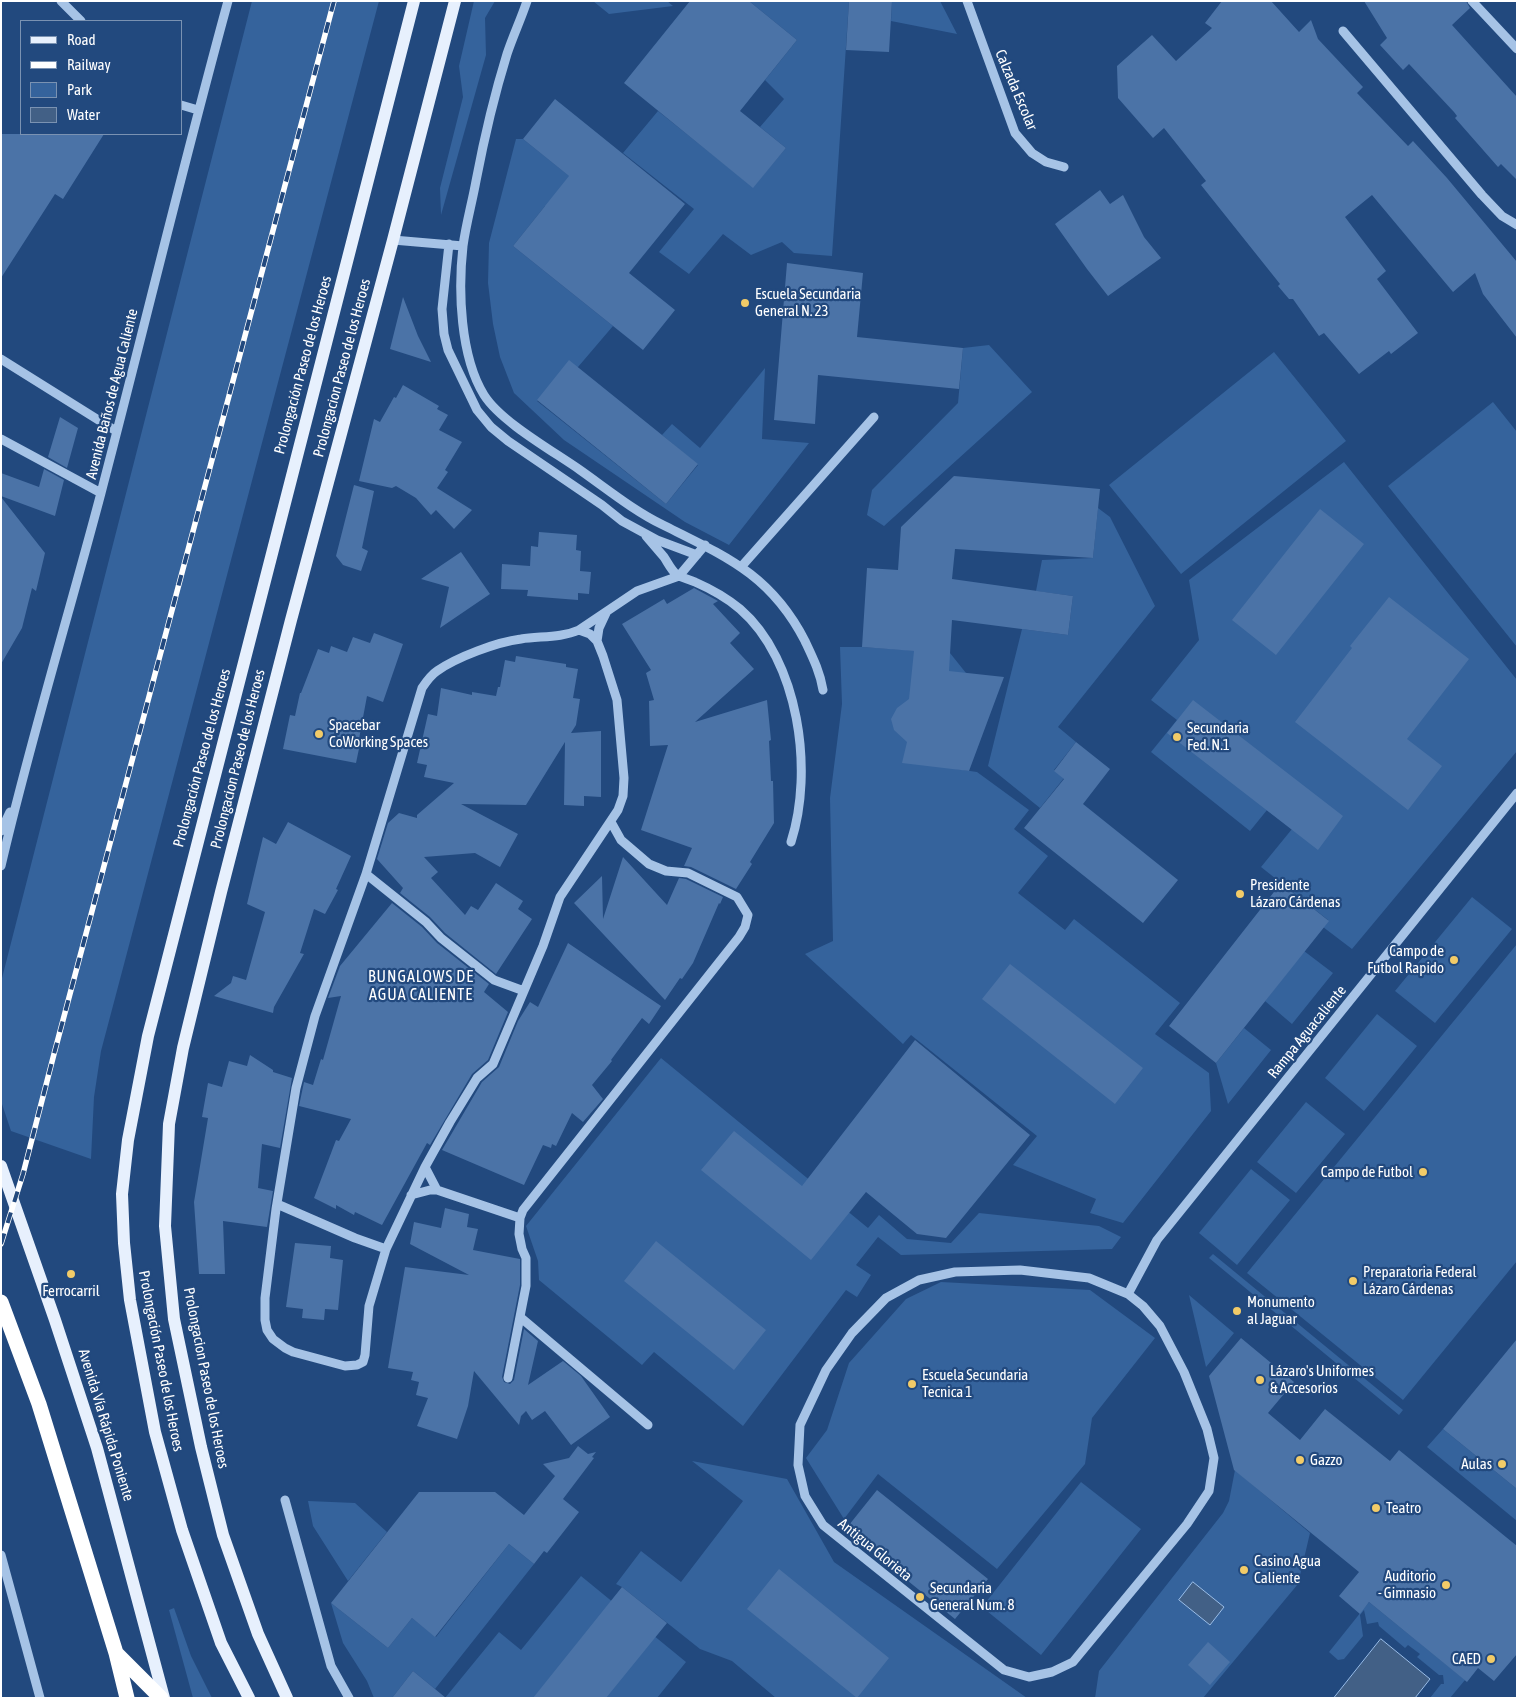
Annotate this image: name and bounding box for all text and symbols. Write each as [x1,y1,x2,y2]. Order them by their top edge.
legend [20,20,182,135]
text: Road [67,31,96,48]
street label: Calzada Escolar [991,47,1041,133]
text: Railway [67,56,111,73]
text: Park [67,81,92,98]
text: Water [67,106,100,123]
street label: Prolongación Paseo de los Heroes [271,274,335,456]
street label: Prolongacion Paseo de los Heroes [310,277,374,459]
place label: Escuela Secundaria General N. 23 [755,285,861,320]
marker: Escuela Secundaria General N. 23 [739,297,751,309]
street label: Avenida Baños de Agua Caliente [82,307,142,481]
street label: Prolongación Paseo de los Heroes [170,667,234,849]
street label: Prolongacion Paseo de los Heroes [207,668,269,850]
place label: Spacebar CoWorking Spaces [329,716,428,751]
place label: Secundaria Fed. N.1 [1187,719,1249,754]
marker: Spacebar CoWorking Spaces [313,728,325,740]
marker: Secundaria Fed. N.1 [1171,731,1183,743]
place label: Presidente Lázaro Cárdenas [1250,876,1340,911]
marker: Presidente Lázaro Cárdenas [1234,888,1246,900]
place label: Campo de Futbol Rapido [1367,942,1444,977]
marker: Campo de Futbol Rapido [1448,954,1460,966]
district label: BUNGALOWS DE AGUA CALIENTE [366,967,476,1005]
street label: Rampa Aguacaliente [1264,982,1350,1082]
place label: Campo de Futbol [1321,1163,1413,1181]
marker: Campo de Futbol [1417,1166,1429,1178]
place label: Preparatoria Federal Lázaro Cárdenas [1363,1263,1476,1298]
marker: Ferrocarril [65,1268,77,1280]
street label: Prolongación Paseo de los Heroes [135,1269,187,1453]
marker: Preparatoria Federal Lázaro Cárdenas [1347,1275,1359,1287]
place label: Ferrocarril [42,1282,100,1300]
street label: Prolongacion Paseo de los Heroes [180,1286,232,1470]
place label: Monumento al Jaguar [1247,1293,1315,1328]
marker: Monumento al Jaguar [1231,1305,1243,1317]
street label: Avenida Vía Rápida Poniente [74,1347,138,1503]
place label: Lázaro's Uniformes & Accesorios [1270,1362,1374,1397]
place label: Escuela Secundaria Tecnica 1 [922,1366,1028,1401]
marker: Lázaro's Uniformes & Accesorios [1254,1374,1266,1386]
marker: Escuela Secundaria Tecnica 1 [906,1378,918,1390]
place label: Gazzo [1310,1451,1343,1469]
marker: Gazzo [1294,1454,1306,1466]
place label: Aulas [1461,1455,1492,1473]
marker: Aulas [1496,1458,1508,1470]
place label: Teatro [1386,1499,1421,1517]
marker: Teatro [1370,1502,1382,1514]
street label: Antigua Glorieta [834,1515,916,1585]
place label: Casino Agua Caliente [1254,1552,1321,1587]
marker: Casino Agua Caliente [1238,1564,1250,1576]
place label: Auditorio - Gimnasio [1378,1567,1436,1602]
place label: Secundaria General Num. 8 [930,1579,1015,1614]
marker: Auditorio - Gimnasio [1440,1579,1452,1591]
marker: Secundaria General Num. 8 [914,1591,926,1603]
place label: CAED [1452,1650,1481,1668]
marker: CAED [1485,1653,1497,1665]

